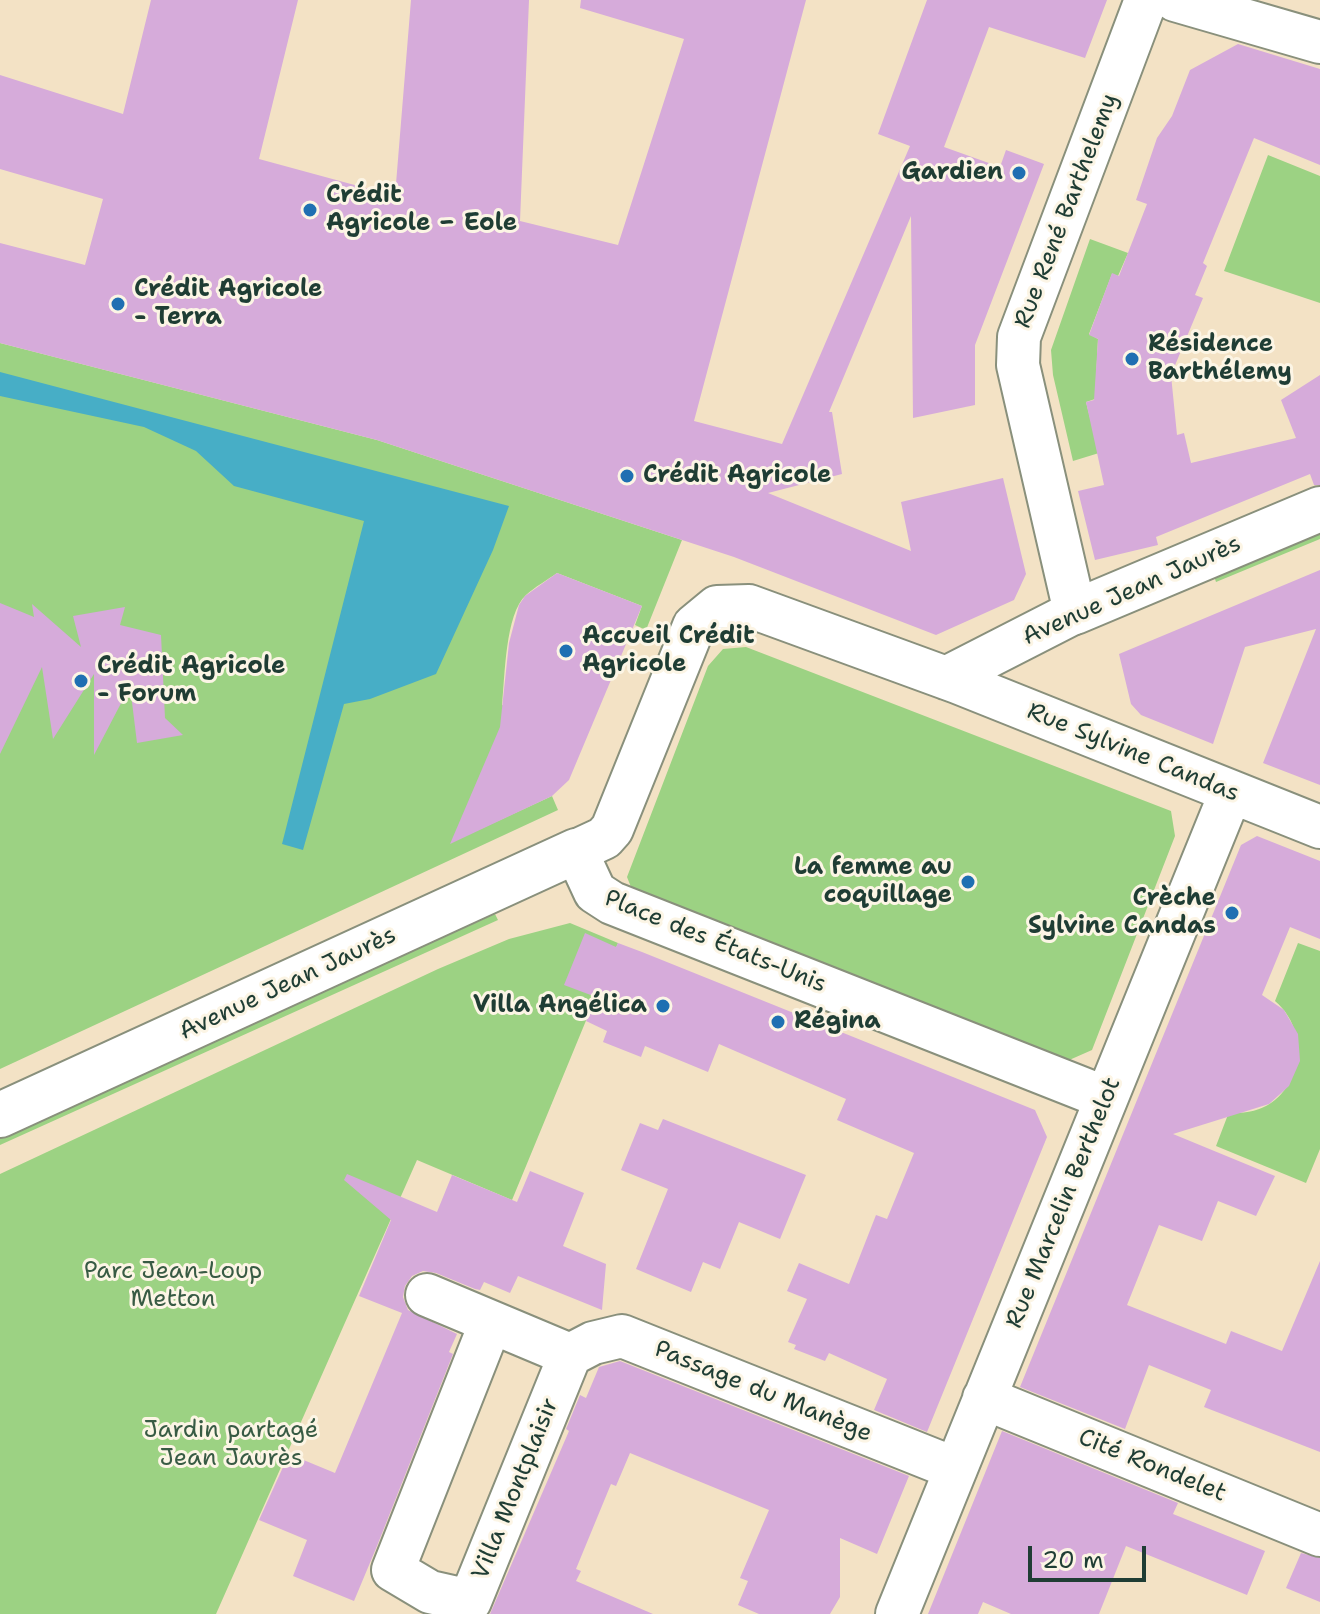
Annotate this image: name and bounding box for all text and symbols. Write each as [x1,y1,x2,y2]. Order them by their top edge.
street label: Rue René Barthelemy [1009,90,1125,332]
place label: Gardien [901,159,1003,187]
marker: Gardien [1010,164,1028,182]
place label: Crédit Agricole − Eole [326,182,517,238]
marker: Crédit Agricole − Eole [301,201,319,219]
place label: Crédit Agricole - Terra [134,276,322,332]
marker: Crédit Agricole - Terra [109,295,127,313]
place label: Résidence Barthélemy [1148,331,1292,387]
marker: Résidence Barthélemy [1123,350,1141,368]
place label: Crédit Agricole [643,462,831,490]
marker: Crédit Agricole [618,467,636,485]
street label: Avenue Jean Jaurès [1018,530,1246,652]
place label: Accueil Crédit Agricole [582,623,755,679]
marker: Accueil Crédit Agricole [557,642,575,660]
place label: Crédit Agricole - Forum [97,653,285,709]
marker: Crédit Agricole - Forum [72,672,90,690]
street label: Rue Sylvine Candas [1023,697,1243,809]
place label: La femme au coquillage [794,854,952,910]
marker: La femme au coquillage [959,873,977,891]
street label: Place des États-Unis [600,884,830,1000]
place label: Crèche Sylvine Candas [1028,885,1216,941]
marker: Crèche Sylvine Candas [1223,904,1241,922]
street label: Avenue Jean Jaurès [175,921,401,1047]
place label: Villa Angélica [473,992,647,1020]
marker: Villa Angélica [654,997,672,1015]
place label: Régina [794,1008,881,1036]
marker: Régina [769,1013,787,1031]
street label: Rue Marcelin Berthelot [1000,1073,1128,1333]
park label: Parc Jean-Loup Metton [84,1258,262,1314]
street label: Passage du Manège [650,1335,876,1449]
street label: Villa Montplaisir [466,1394,566,1584]
park label: Jardin partagé Jean Jaurès [144,1417,318,1473]
street label: Cité Rondelet [1074,1423,1230,1509]
scale bar [1032,1530,1150,1580]
text: 20 m [1042,1544,1104,1576]

